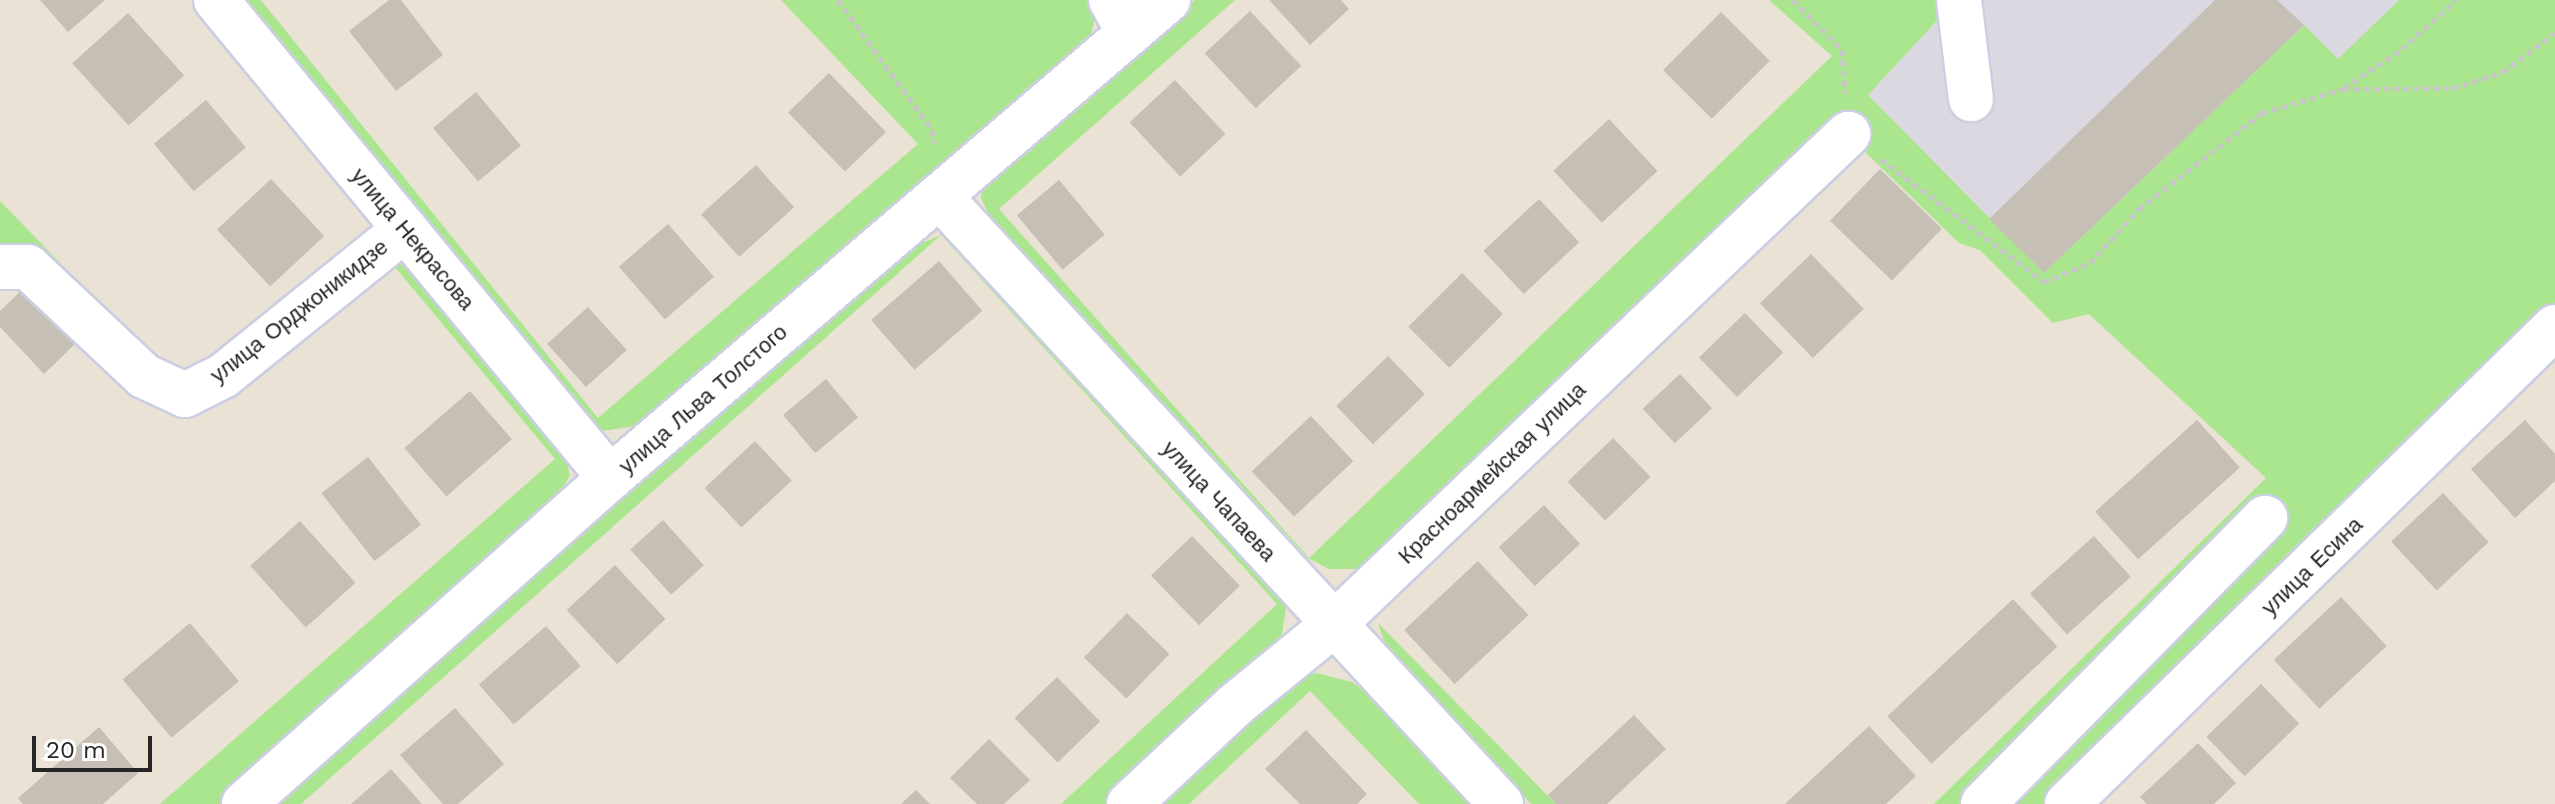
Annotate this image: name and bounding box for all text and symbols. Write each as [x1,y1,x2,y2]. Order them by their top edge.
street label: улица Некрасова [346,163,480,315]
street label: улица Орджоникидзе [205,234,393,388]
street label: улица Льва Толстого [614,319,792,479]
street label: Красноармейская улица [1393,377,1591,569]
street label: улица Чапаева [1157,435,1281,567]
street label: улица Есина [2256,511,2368,621]
scale bar [36,720,156,770]
text: 20 m [46,736,106,764]

